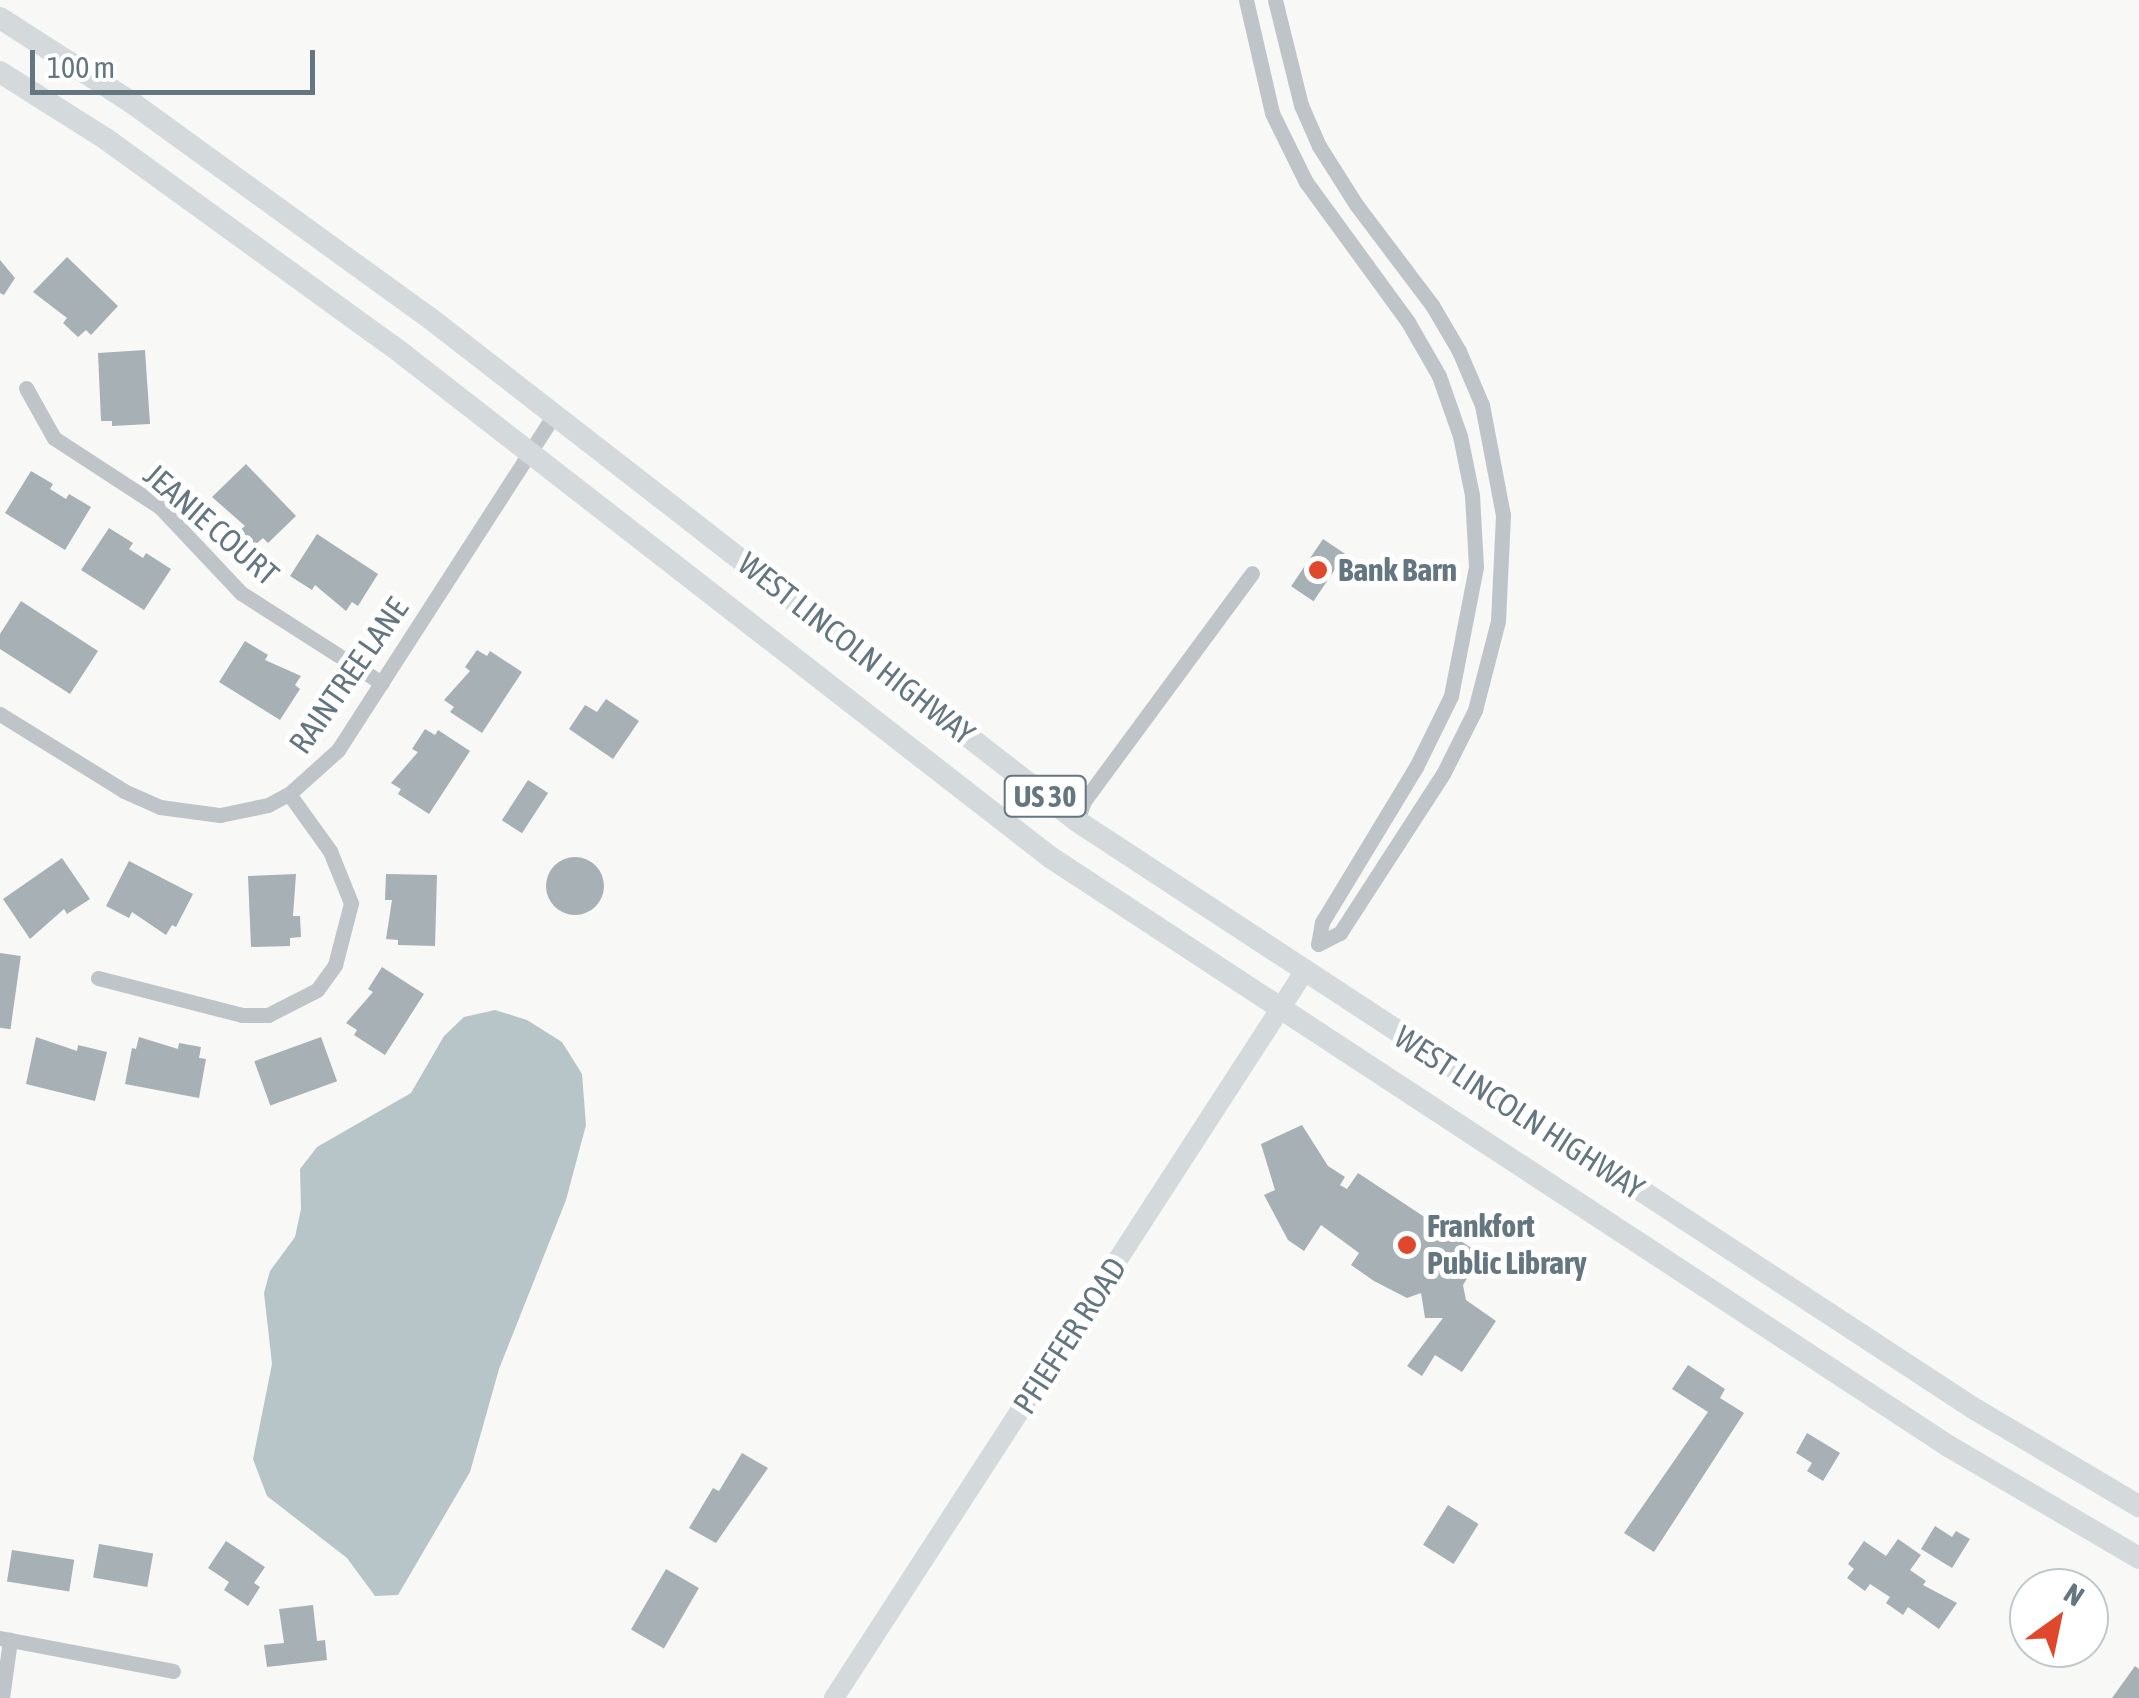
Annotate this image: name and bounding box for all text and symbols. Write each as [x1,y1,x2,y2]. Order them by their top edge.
scale bar [35,30,320,92]
text: 100 m [47,50,115,84]
street label: JEANIE COURT [136,456,286,594]
street label: WEST LINCOLN HIGHWAY [730,545,982,753]
place label: Bank Barn [1338,551,1457,589]
marker: Bank Barn [1307,559,1329,581]
street label: RAINTREE LANE [281,591,417,761]
road number: US 30 [1002,771,1088,821]
street label: WEST LINCOLN HIGHWAY [1387,1018,1651,1208]
place label: Frankfort Public Library [1427,1208,1587,1283]
marker: Frankfort Public Library [1396,1234,1418,1256]
street label: PFIEFFER ROAD [1005,1251,1135,1421]
north arrow [2009,1568,2109,1668]
text: N [2059,1577,2090,1612]

